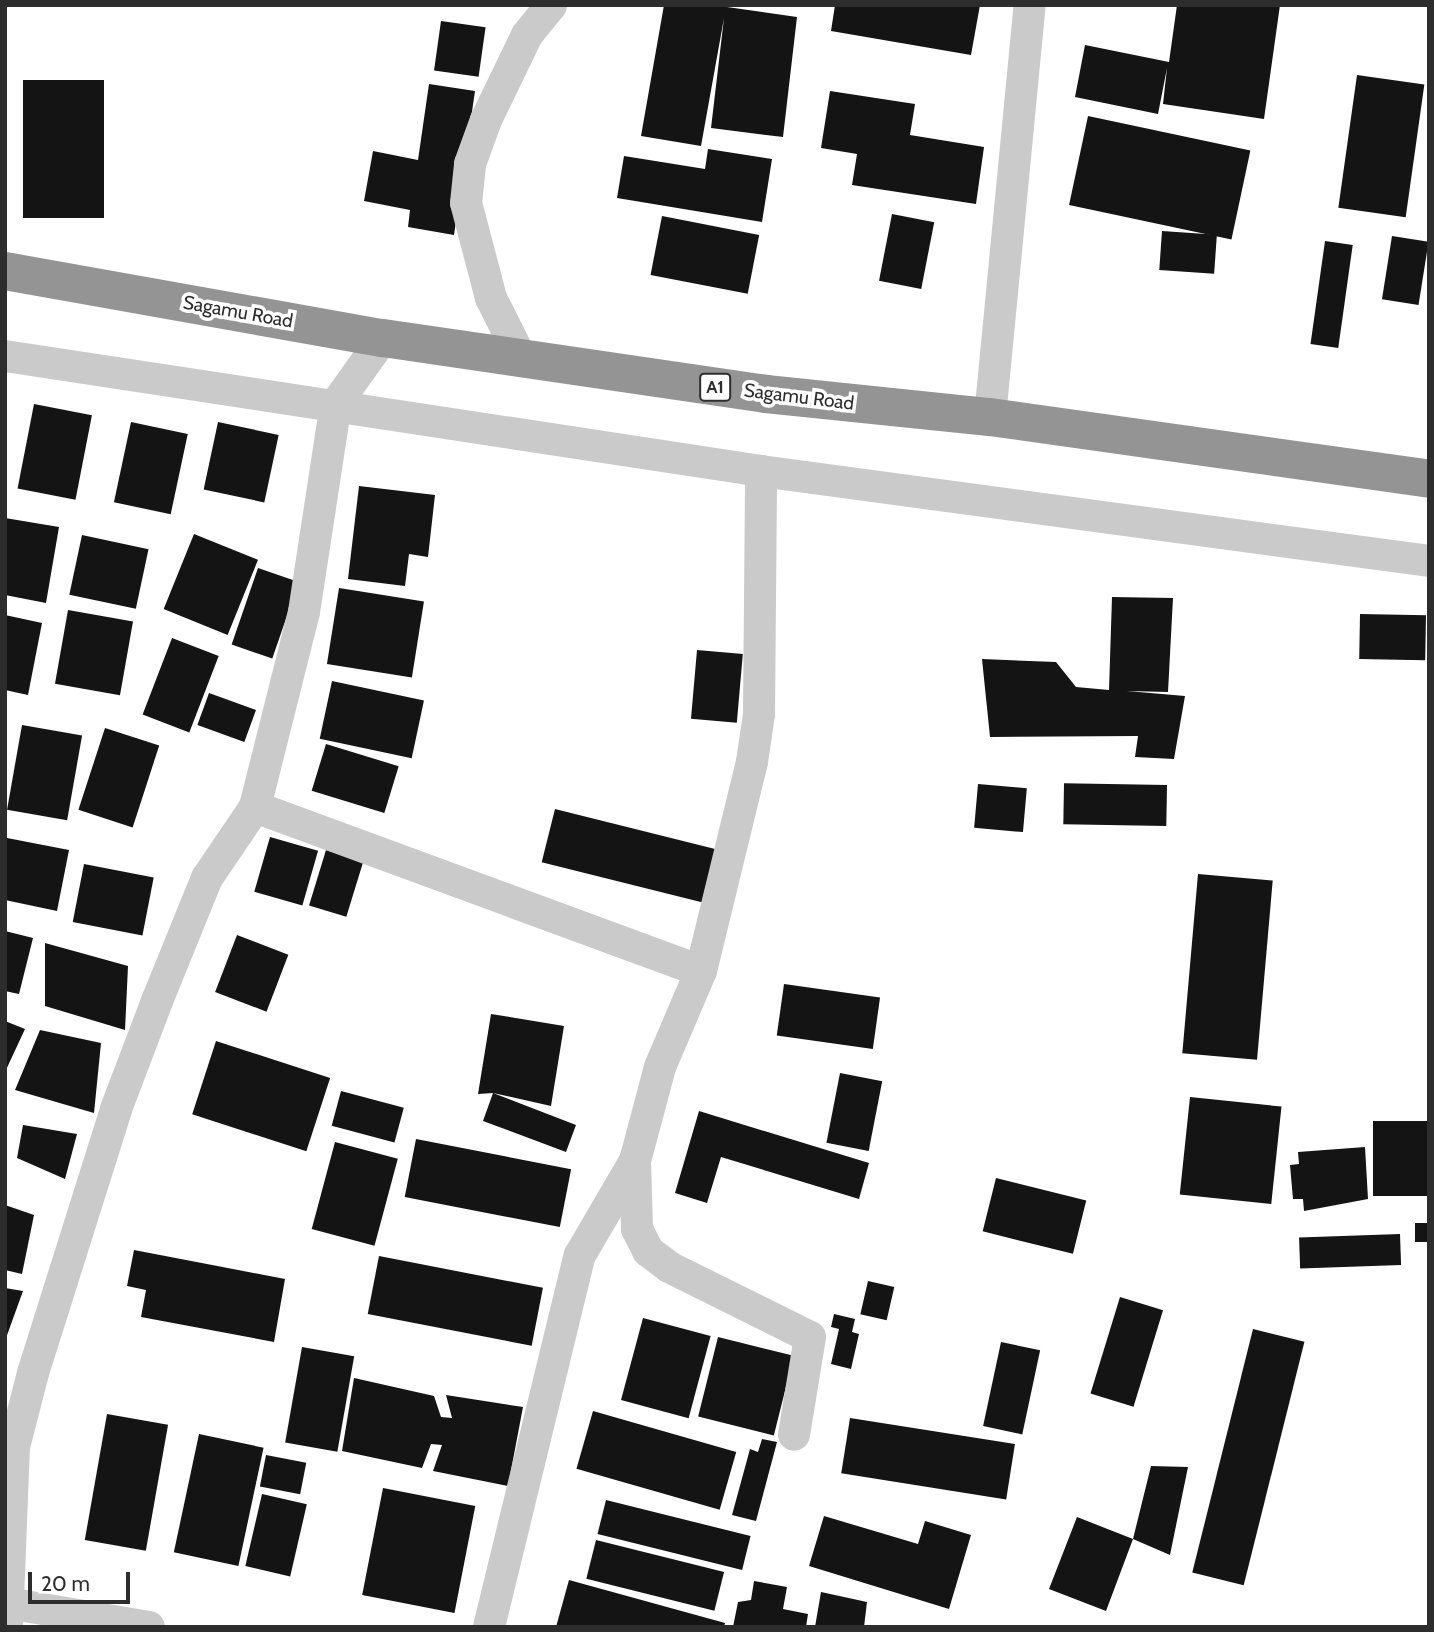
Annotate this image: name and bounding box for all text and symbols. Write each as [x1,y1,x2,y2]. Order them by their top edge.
street label: Sagamu Road [181,291,295,333]
road number: A1 [698,372,732,402]
street label: Sagamu Road [743,379,855,415]
scale bar [32,1558,133,1602]
text: 20 m [41,1571,90,1596]

